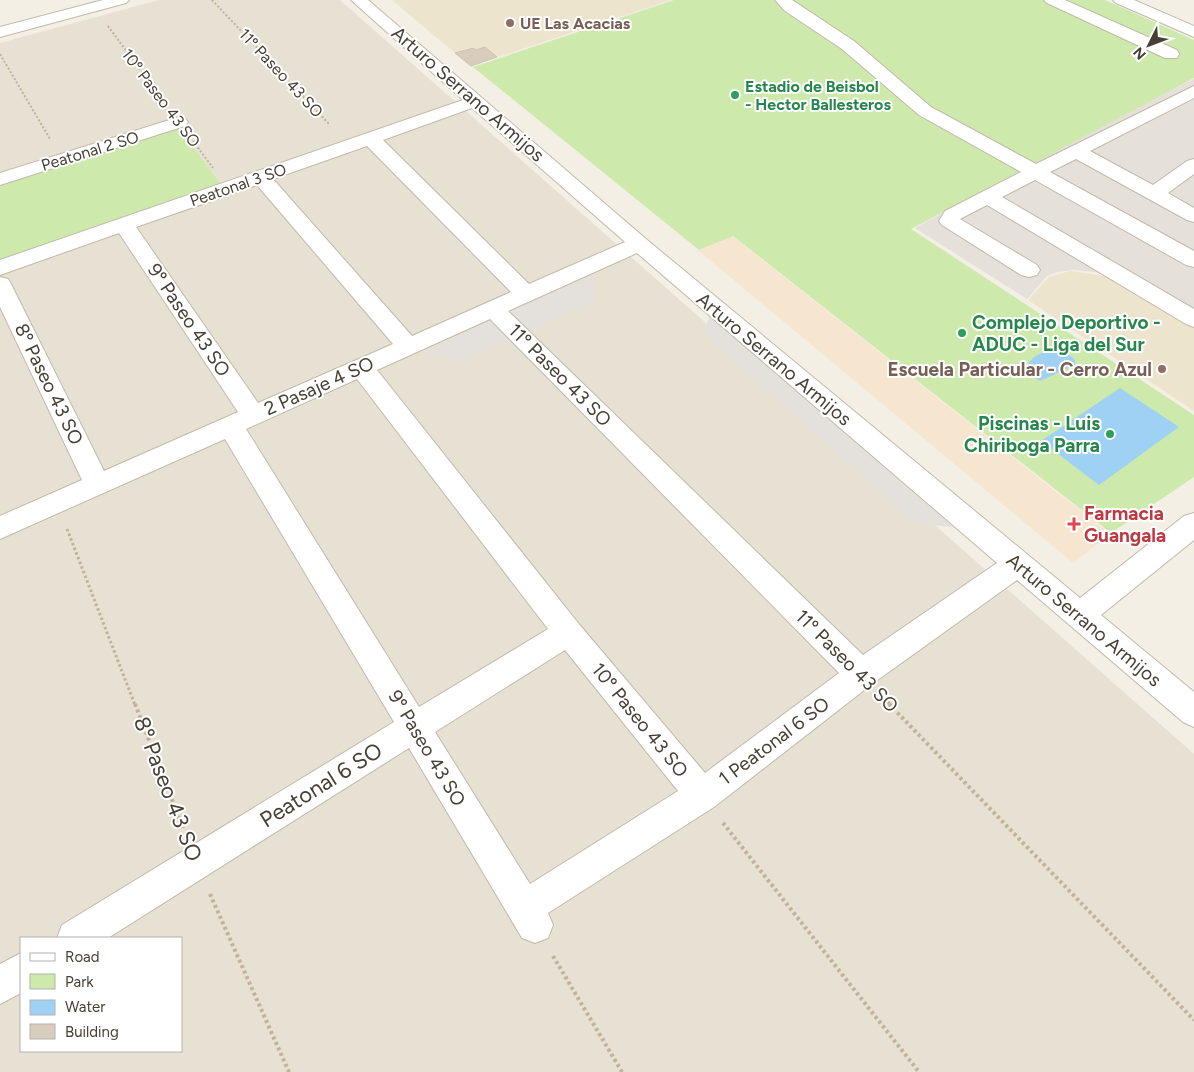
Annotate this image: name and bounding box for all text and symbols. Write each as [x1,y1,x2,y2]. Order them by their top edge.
place label: UE Las Acacias [520,14,631,33]
marker: UE Las Acacias [504,17,516,29]
north arrow [1124,20,1174,70]
street label: Arturo Serrano Armijos [387,21,549,167]
street label: 11º Paseo 43 SO [235,25,327,121]
text: N [1130,44,1150,63]
street label: 10º Paseo 43 SO [118,45,204,151]
place label: Estadio de Beisbol - Hector Ballesteros [745,77,891,114]
marker: Estadio de Beisbol - Hector Ballesteros [729,89,741,101]
street label: Peatonal 2 SO [39,127,141,175]
street label: Peatonal 3 SO [187,160,289,210]
street label: 9º Paseo 43 SO [143,259,235,381]
street label: Arturo Serrano Armijos [692,288,856,431]
place label: Complejo Deportivo - ADUC - Liga del Sur [972,311,1161,356]
street label: 11º Paseo 43 SO [504,319,616,431]
street label: 8º Paseo 43 SO [10,320,88,448]
marker: Complejo Deportivo - ADUC - Liga del Sur [956,327,968,339]
street label: 2 Pasaje 4 SO [261,352,377,420]
place label: Escuela Particular - Cerro Azul [887,358,1152,381]
marker: Escuela Particular - Cerro Azul [1156,363,1168,375]
place label: Piscinas - Luis Chiriboga Parra [964,412,1100,457]
marker: Piscinas - Luis Chiriboga Parra [1104,428,1116,440]
place label: Farmacia Guangala [1084,502,1166,547]
marker: Farmacia Guangala [1068,518,1080,530]
street label: Arturo Serrano Armijos [1002,549,1166,692]
street label: 11º Paseo 43 SO [791,605,903,717]
street label: 10º Paseo 43 SO [587,658,693,782]
street label: 9º Paseo 43 SO [383,686,471,810]
street label: 1 Peatonal 6 SO [714,692,834,790]
street label: 8º Paseo 43 SO [128,713,208,865]
street label: Peatonal 6 SO [255,737,387,833]
legend [20,937,182,1052]
text: Road [65,948,100,966]
text: Park [65,973,94,991]
text: Water [65,998,105,1016]
text: Building [65,1023,119,1041]

